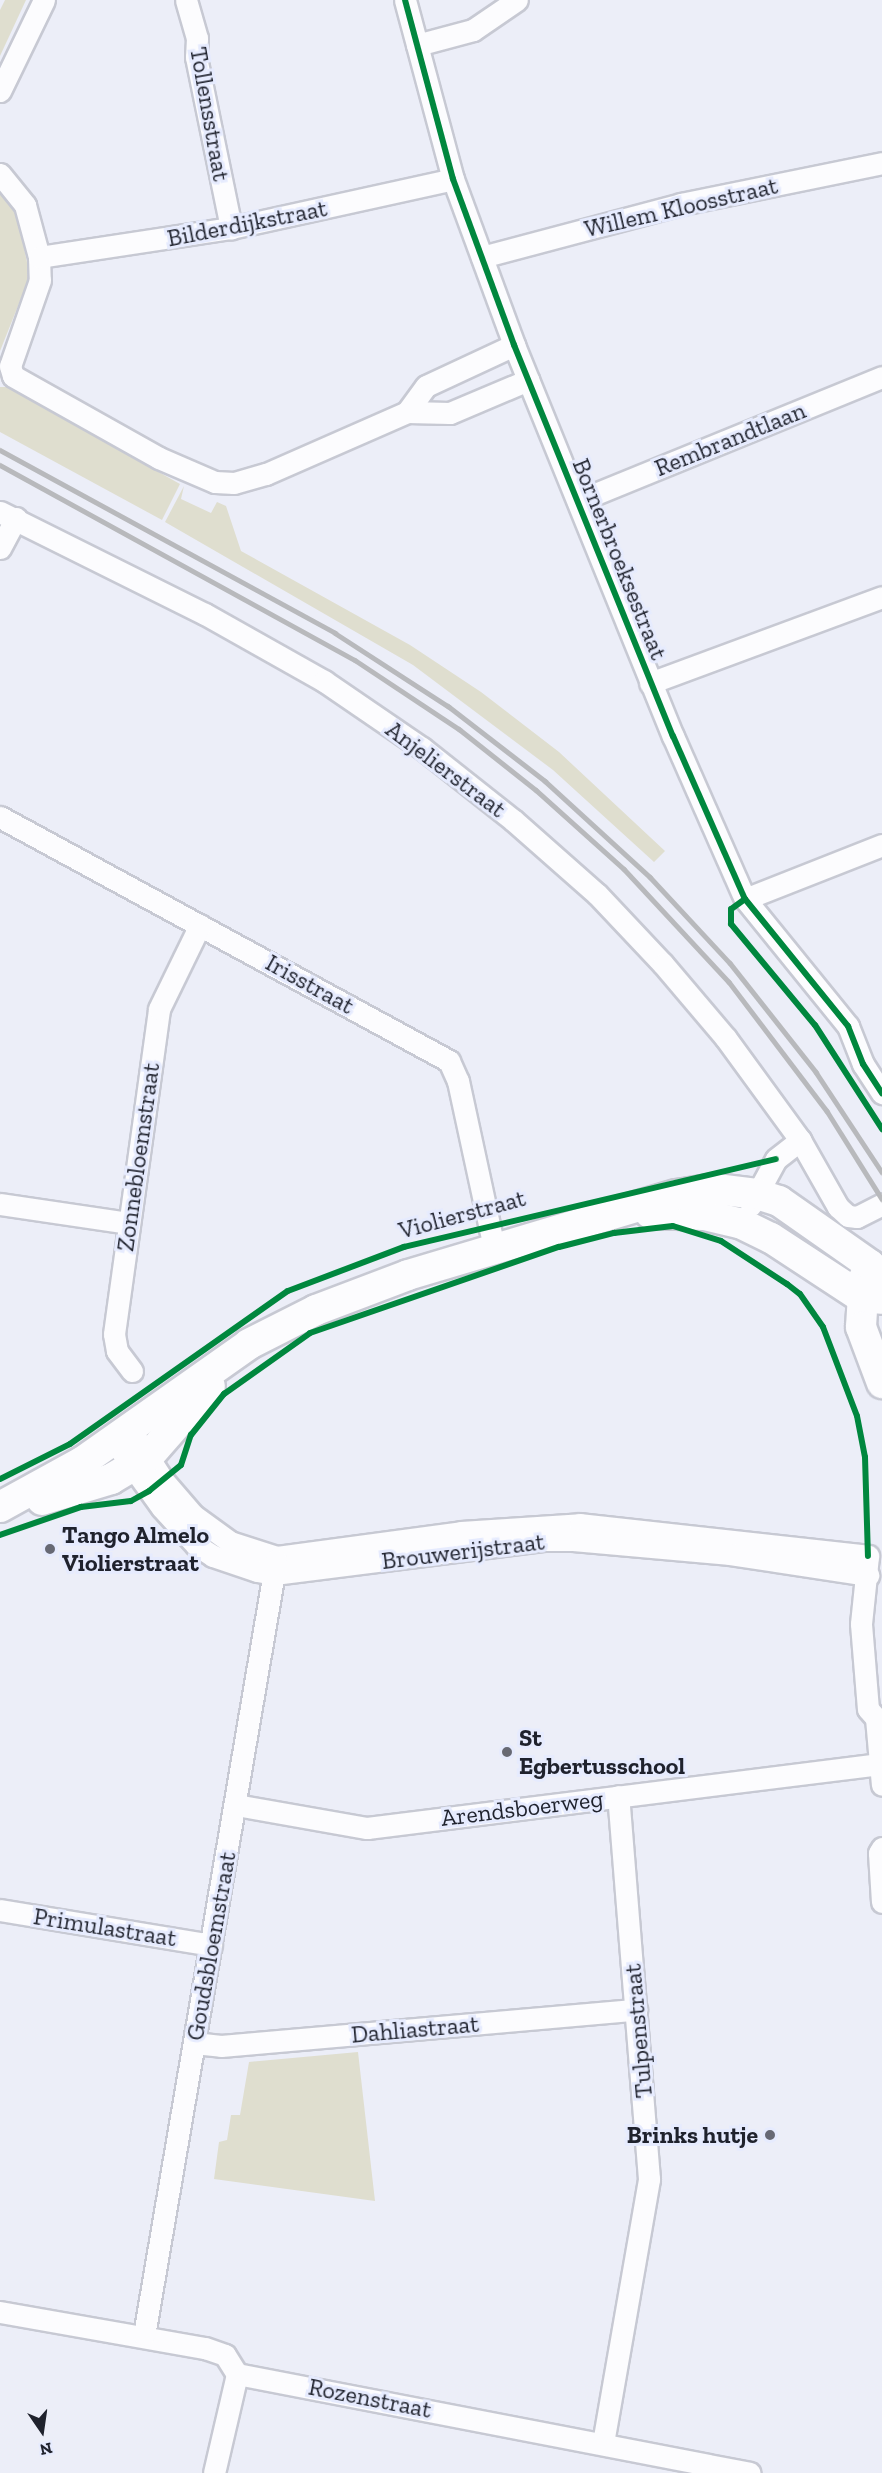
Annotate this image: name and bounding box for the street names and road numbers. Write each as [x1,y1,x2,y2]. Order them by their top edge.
street label: Tollensstraat [184,45,236,183]
street label: Willem Kloosstraat [582,171,780,243]
street label: Bilderdijkstraat [165,193,329,253]
street label: Rembrandtlaan [650,396,810,482]
street label: Bornerbroeksestraat [567,454,673,664]
street label: Anjelierstraat [380,715,512,823]
street label: Irisstraat [261,948,359,1020]
street label: Zonnebloemstraat [111,1061,165,1253]
street label: Violierstraat [395,1183,529,1245]
street label: Brouwerijstraat [380,1527,546,1575]
street label: Arendsboerweg [439,1784,605,1832]
street label: Goudsbloemstraat [180,1849,242,2043]
street label: Primulastraat [31,1901,179,1953]
street label: Tulpenstraat [618,1963,658,2099]
street label: Dahliastraat [350,2009,480,2049]
street label: Rozenstraat [306,2372,434,2424]

